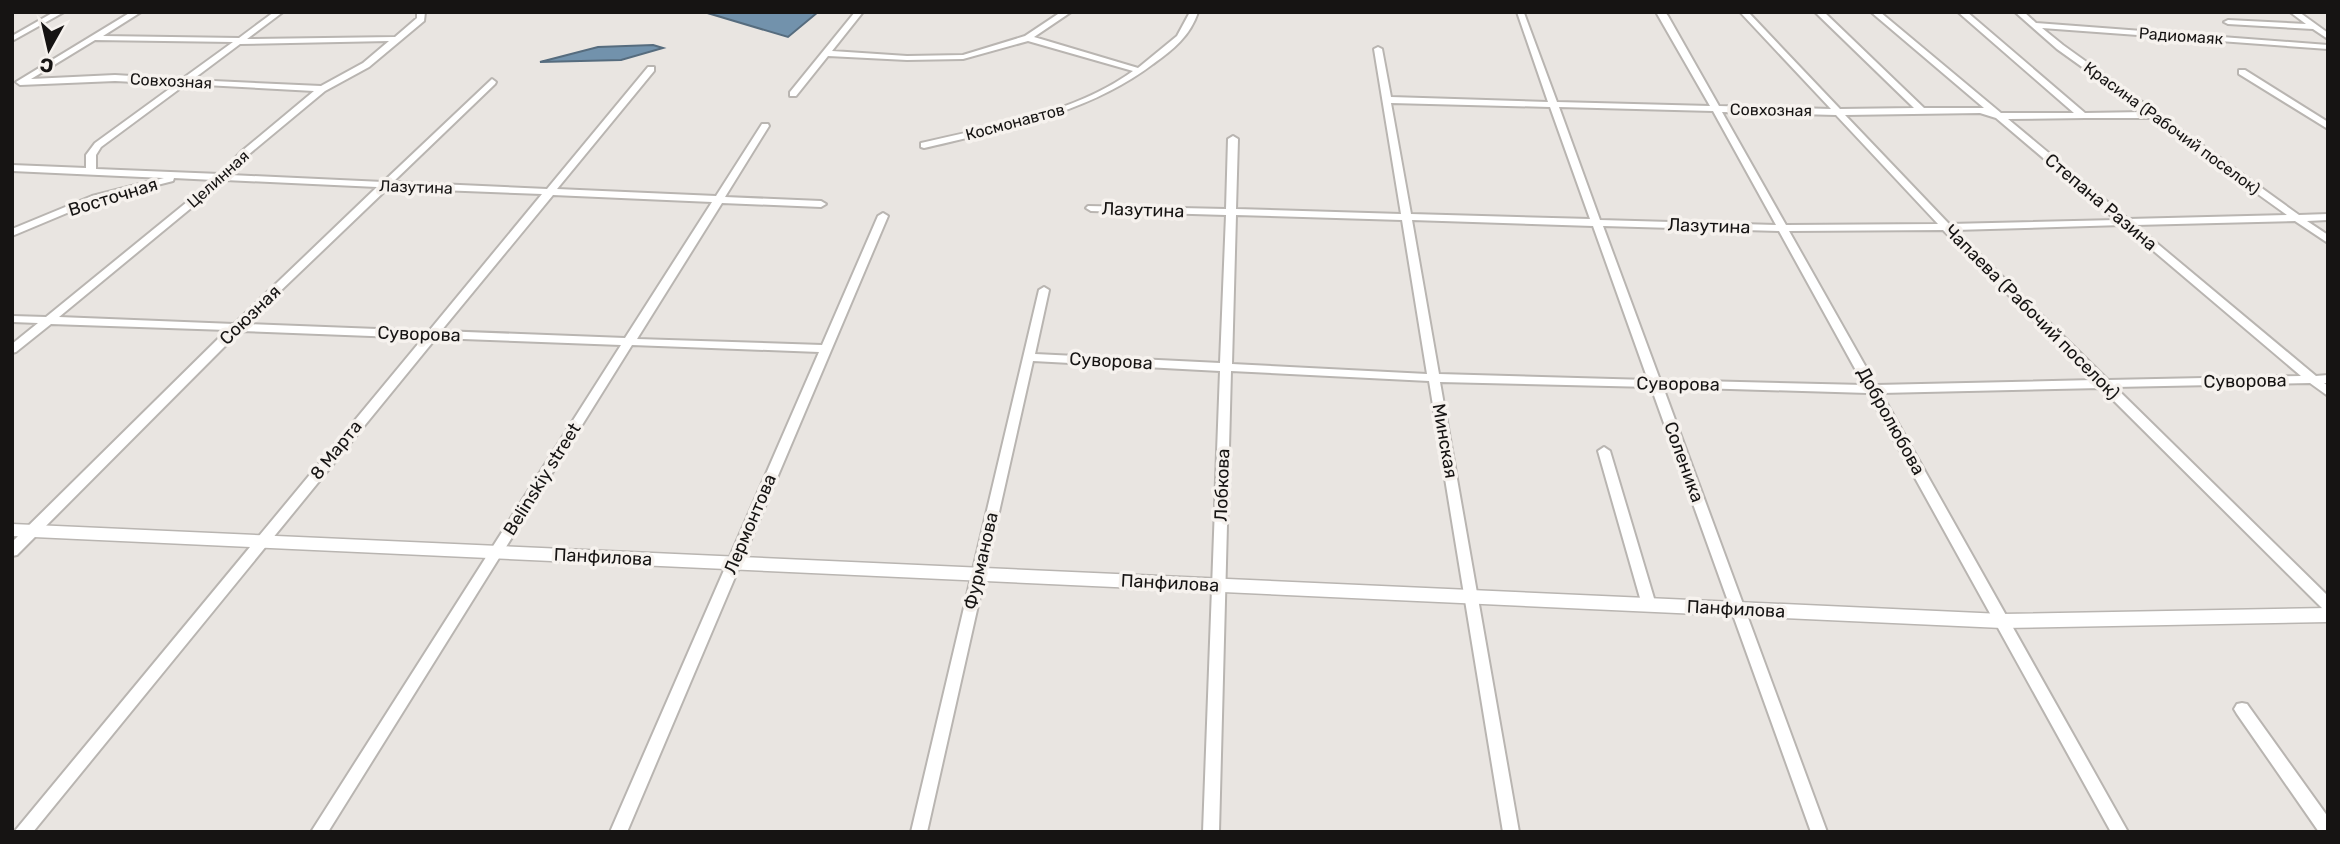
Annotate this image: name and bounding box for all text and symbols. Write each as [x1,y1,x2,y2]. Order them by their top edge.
north arrow [14,14,84,84]
street label: Радиомаяк [2138,24,2224,48]
text: С [38,53,55,78]
street label: Красина (Рабочий поселок) [2080,58,2264,198]
street label: Совхозная [129,69,213,93]
street label: Космонавтов [963,100,1067,144]
street label: Совхозная [1730,100,1812,120]
street label: Целинная [183,146,253,212]
street label: Степана Разина [2040,149,2162,255]
street label: Восточная [66,173,160,221]
street label: Лазутина [379,176,453,198]
street label: Лазутина [1101,198,1185,222]
street label: Лазутина [1667,214,1751,238]
street label: Чапаева (Рабочий поселок) [1940,220,2124,404]
street label: Союзная [215,280,285,350]
street label: Суворова [377,322,461,346]
street label: Суворова [1069,348,1153,374]
street label: Добролюбова [1852,363,1930,479]
street label: Суворова [2203,369,2287,393]
street label: Суворова [1636,372,1720,396]
street label: Минская [1428,402,1462,480]
street label: 8 Марта [305,416,367,484]
street label: Belinskiy street [499,419,585,539]
street label: Соленика [1659,419,1709,505]
street label: Лобкова [1210,448,1234,522]
street label: Лермонтова [719,471,781,577]
street label: Фурманова [959,510,1003,612]
street label: Панфилова [553,543,653,571]
street label: Панфилова [1120,569,1220,597]
street label: Панфилова [1686,595,1786,623]

